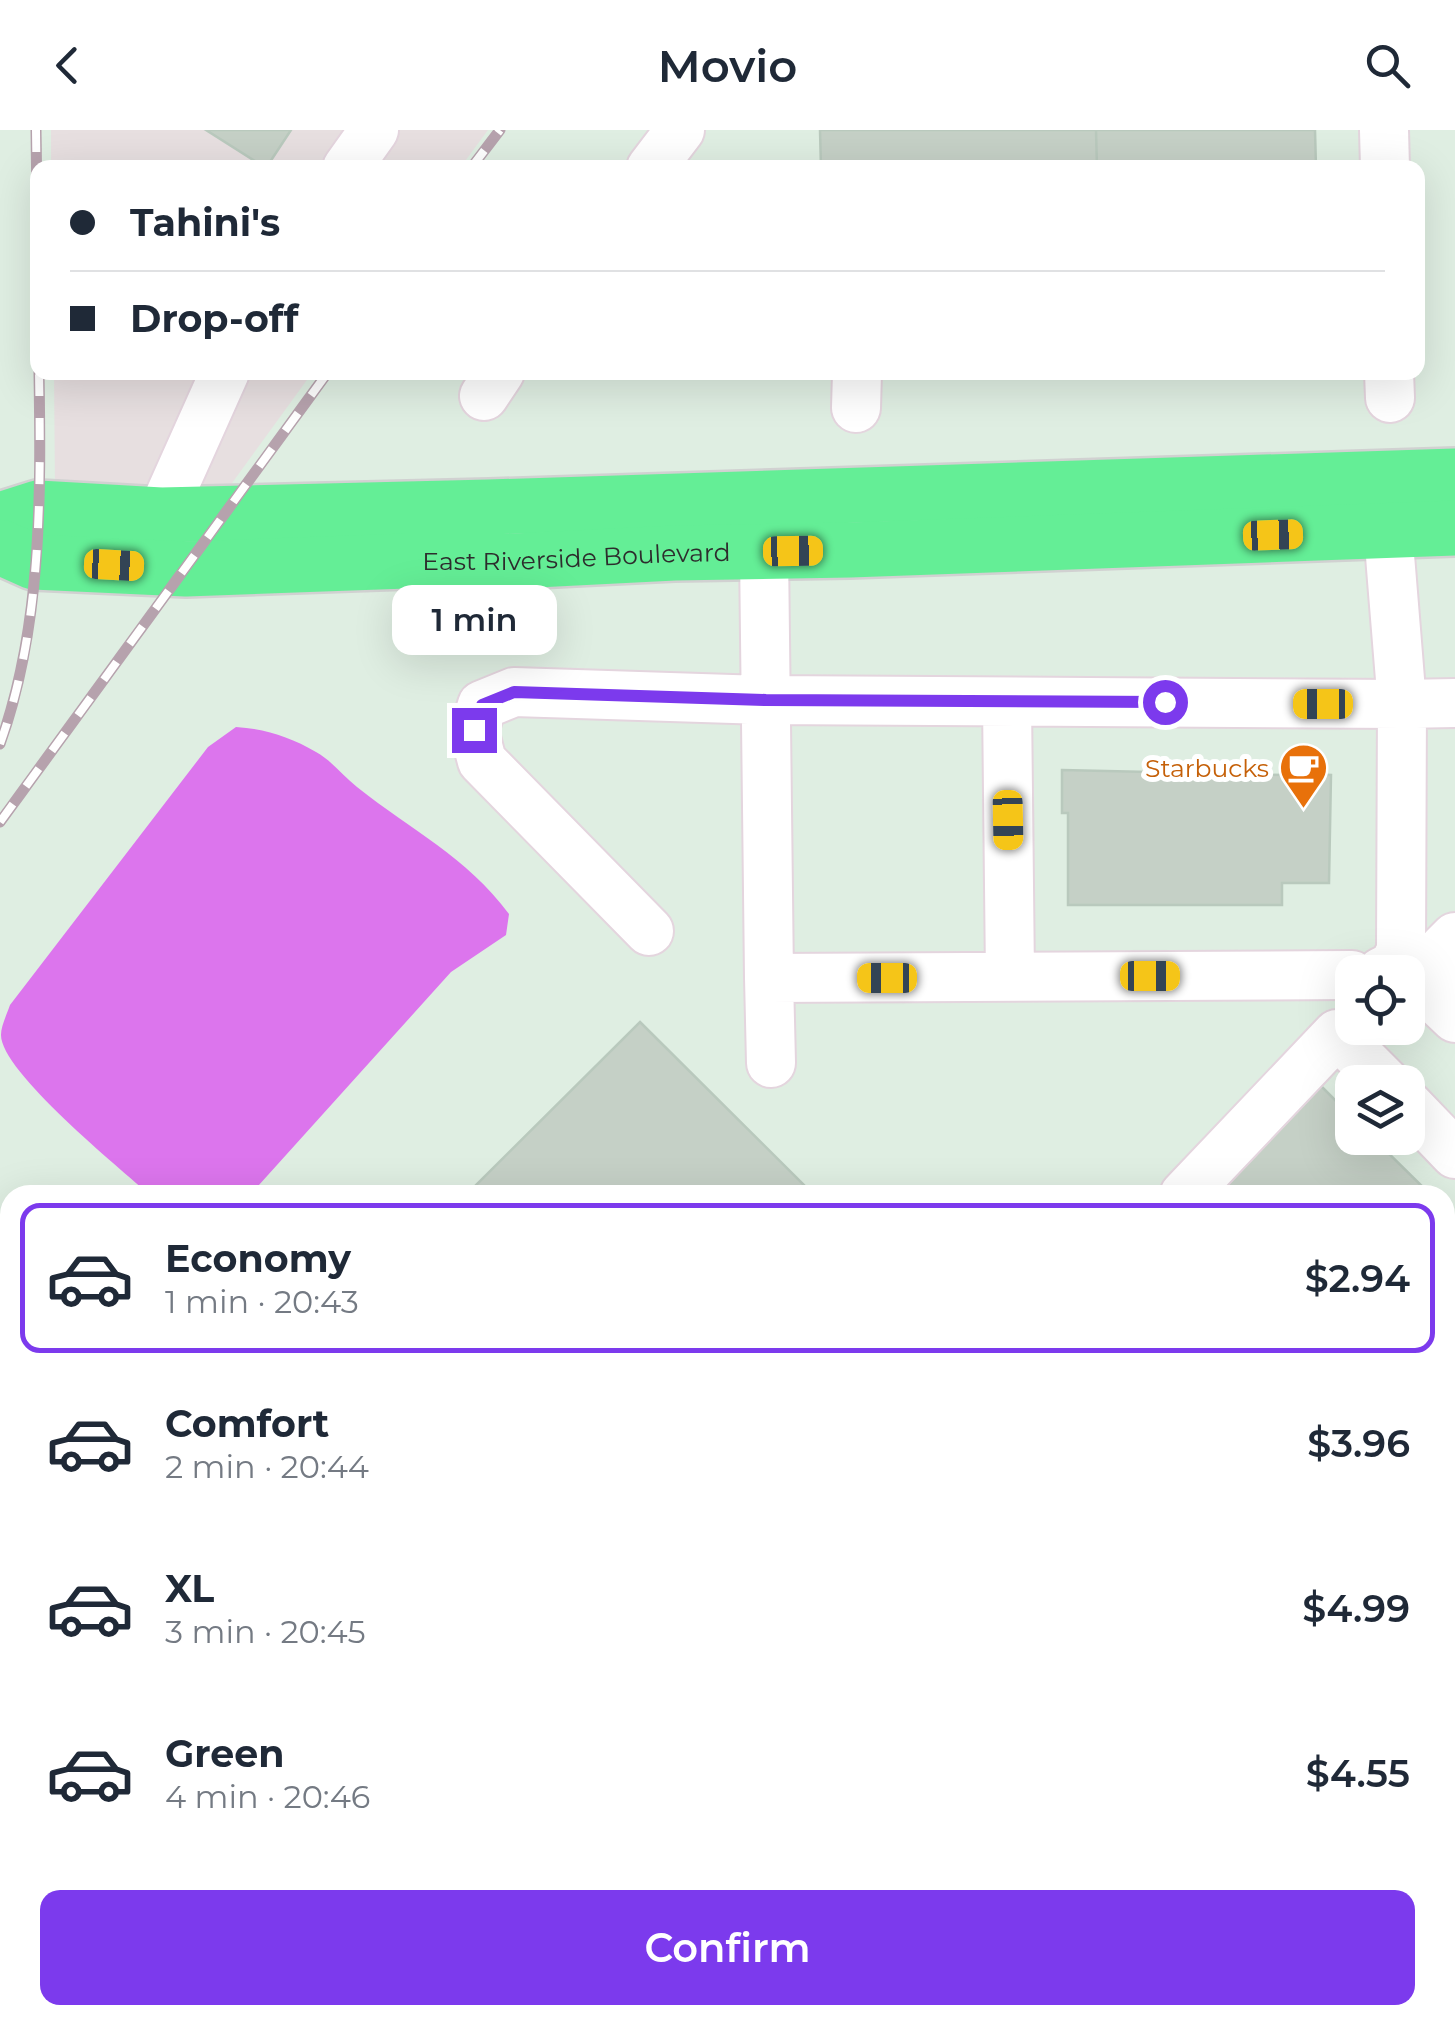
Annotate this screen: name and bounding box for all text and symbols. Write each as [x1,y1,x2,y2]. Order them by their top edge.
icon: back [40,38,95,93]
text: Movio [658,38,797,93]
icon: search [1360,38,1415,93]
text: Tahini's [130,199,280,246]
text: Drop-off [130,295,299,342]
car [1242,519,1304,551]
car [763,535,823,567]
street label: East Riverside Boulevard [422,537,731,576]
car [83,548,145,582]
callout: 1 min [392,585,556,655]
text: 1 min [432,600,517,639]
route start [1143,680,1188,725]
car [1293,689,1353,719]
route end [452,708,497,753]
cafe icon: Starbucks [1278,742,1330,810]
place label: Starbucks [1145,753,1269,783]
car [992,790,1024,850]
map controls [1335,955,1425,1155]
button: locate [1335,955,1425,1045]
car [1120,961,1180,991]
car [857,963,917,993]
button: layers [1335,1065,1425,1155]
icon: car [45,1233,135,1323]
text: Economy [165,1235,351,1282]
text: $2.94 [1305,1255,1410,1302]
text: 1 min · 20:43 [165,1282,359,1321]
icon: car [45,1398,135,1488]
text: Comfort [165,1400,329,1447]
text: $3.96 [1307,1420,1410,1467]
text: 2 min · 20:44 [165,1447,369,1486]
icon: car [45,1563,135,1653]
text: XL [165,1565,214,1612]
text: $4.99 [1302,1585,1410,1632]
text: 3 min · 20:45 [165,1612,366,1651]
icon: car [45,1728,135,1818]
text: Green [165,1730,285,1777]
text: $4.55 [1306,1750,1410,1797]
text: 4 min · 20:46 [165,1777,370,1816]
button: Confirm [40,1890,1415,2005]

